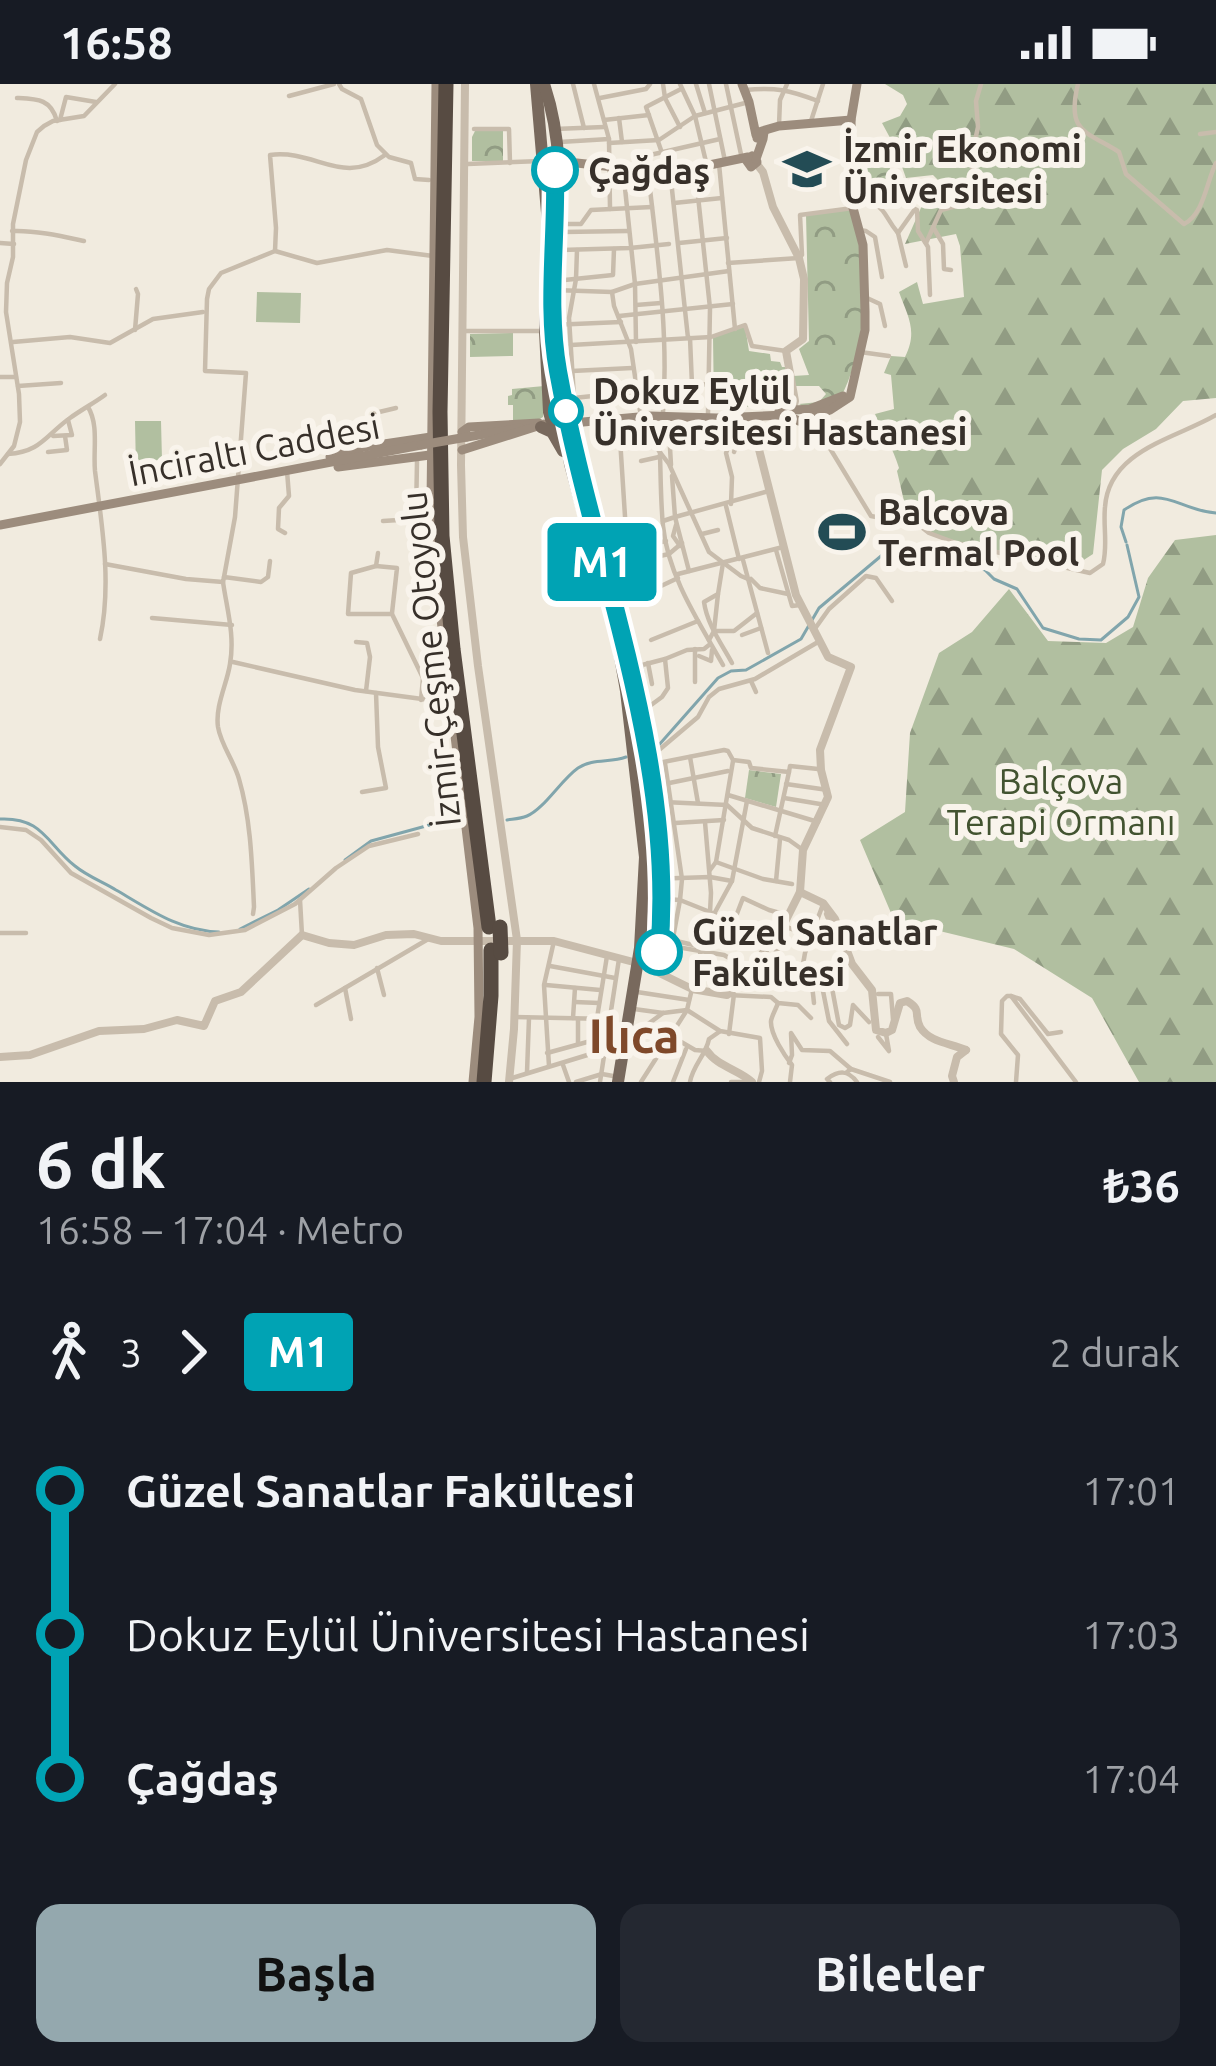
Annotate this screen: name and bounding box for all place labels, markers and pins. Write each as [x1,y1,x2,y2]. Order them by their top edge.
place label: İzmir Ekonomi Üniversitesi [843,128,1082,210]
school or university icon: İzmir Ekonomi Üniversitesi [782,144,832,194]
marker: Çağdaş [533,148,577,192]
place label: Çağdaş [588,150,710,192]
place label: Dokuz Eylül Üniversitesi Hastanesi [593,370,967,452]
marker: Dokuz Eylül Üniversitesi Hastanesi [550,395,582,427]
place label: Balcova Termal Pool [878,491,1079,573]
sports icon: Balcova Termal Pool [817,507,867,557]
place label: Güzel Sanatlar Fakültesi [692,911,938,993]
marker: Güzel Sanatlar Fakültesi [637,930,681,974]

